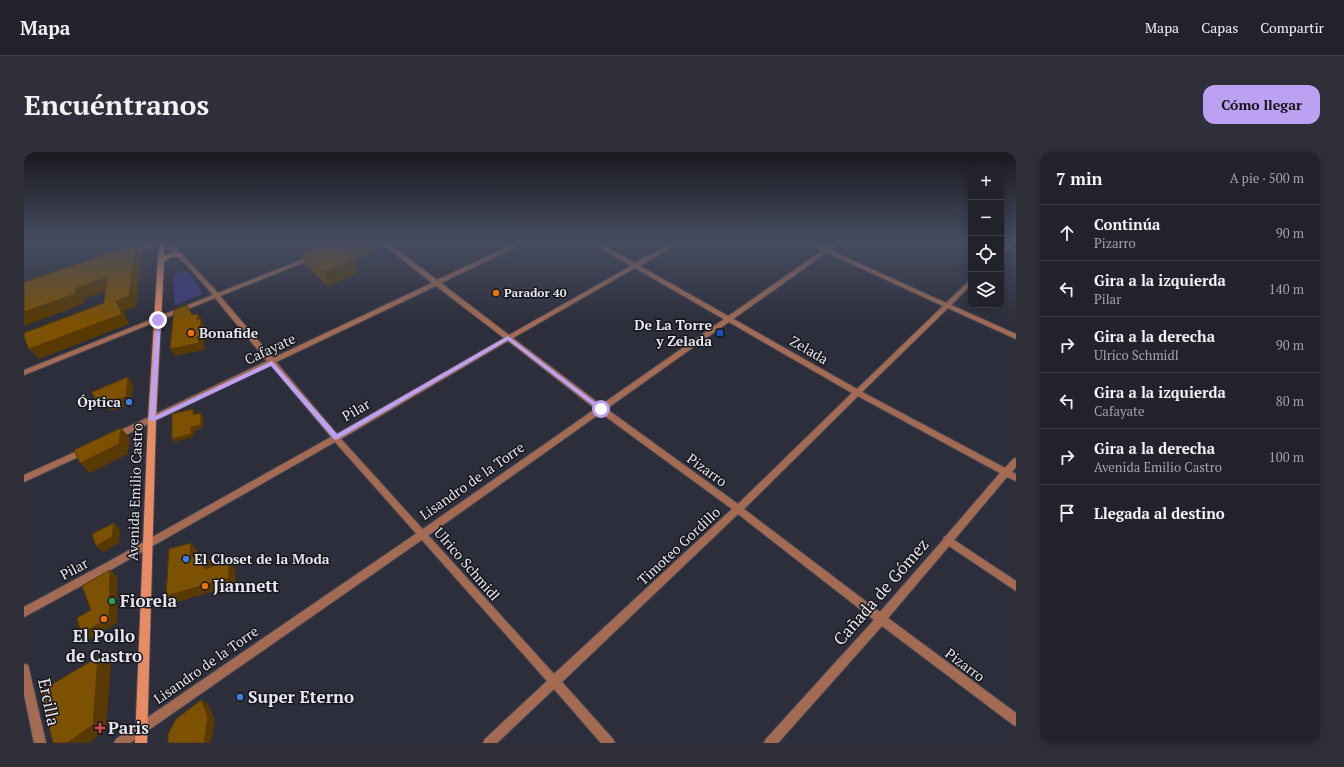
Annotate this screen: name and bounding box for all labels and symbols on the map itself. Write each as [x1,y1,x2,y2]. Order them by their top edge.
place label: Parador 40 [504,285,567,300]
marker: Parador 40 [491,288,501,298]
route end [149,311,167,329]
place label: De La Torre y Zelada [634,315,712,350]
place label: Bonafide [199,323,259,342]
marker: Bonafide [186,328,196,338]
street label: Cafayate [241,328,298,369]
marker: De La Torre y Zelada [715,328,725,338]
street label: Zelada [787,331,832,368]
place label: Óptica [77,392,121,411]
street label: Pilar [338,394,374,425]
marker: Óptica [124,397,134,407]
route start [592,400,610,418]
street label: Avenida Emilio Castro [123,423,146,561]
street label: Lisandro de la Torre [416,437,528,524]
street label: Pizarro [684,449,731,491]
street label: Timoteo Gordillo [633,502,724,589]
street label: Ulrico Schmidl [430,523,504,604]
street label: Cañada de Gómez [828,533,934,650]
place label: El Closet de la Moda [194,549,330,568]
street label: Pilar [56,553,92,584]
marker: El Closet de la Moda [181,554,191,564]
place label: Jiannett [213,574,279,597]
marker: Jiannett [200,581,210,591]
place label: Fiorela [120,589,178,612]
marker: Fiorela [107,596,117,606]
marker: El Pollo de Castro [99,614,109,624]
street label: Lisandro de la Torre [150,621,262,708]
place label: El Pollo de Castro [66,624,142,667]
street label: Pizarro [942,643,989,686]
street label: Ercilla [33,676,66,728]
place label: Super Eterno [248,685,354,708]
marker: Super Eterno [235,692,245,702]
place label: Paris [108,716,149,739]
marker: Paris [95,723,105,733]

